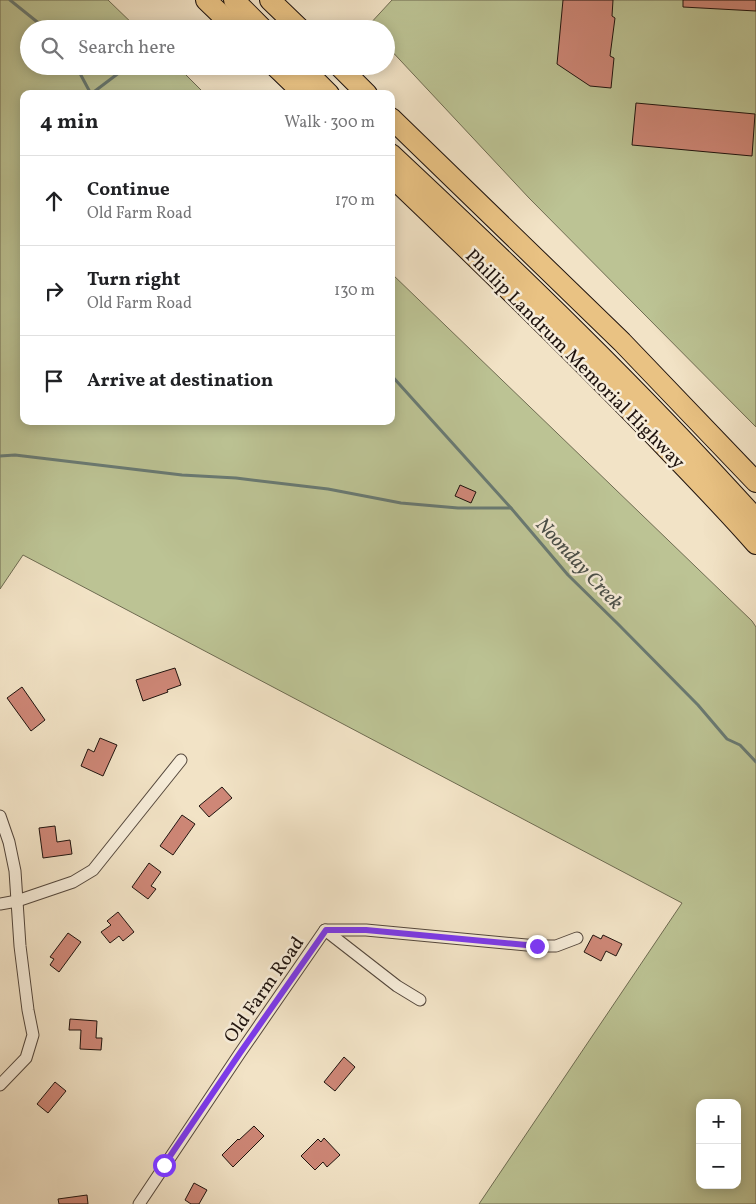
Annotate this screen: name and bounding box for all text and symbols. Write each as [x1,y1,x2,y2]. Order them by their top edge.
search box [20,20,395,75]
icon: search [38,34,66,62]
text: Search here [78,35,175,61]
text: 4 min [40,108,99,137]
text: Walk · 300 m [284,112,375,134]
text: Continue [87,177,170,203]
icon: ahead [40,187,68,215]
text: 170 m [335,190,375,212]
text: Old Farm Road [87,203,192,225]
street label: Phillip Landrum Memorial Highway [459,244,690,475]
text: Turn right [87,267,180,293]
icon: right [40,277,68,305]
text: 130 m [334,280,375,302]
text: Old Farm Road [87,293,192,315]
icon: arrive [40,367,68,395]
text: Arrive at destination [87,368,273,394]
water label: Noonday Creek [528,512,629,617]
street label: Old Farm Road [218,932,311,1049]
route end [526,935,549,958]
map controls [696,1099,741,1189]
button: + [696,1099,741,1144]
button: − [696,1144,741,1189]
route start [153,1154,176,1177]

